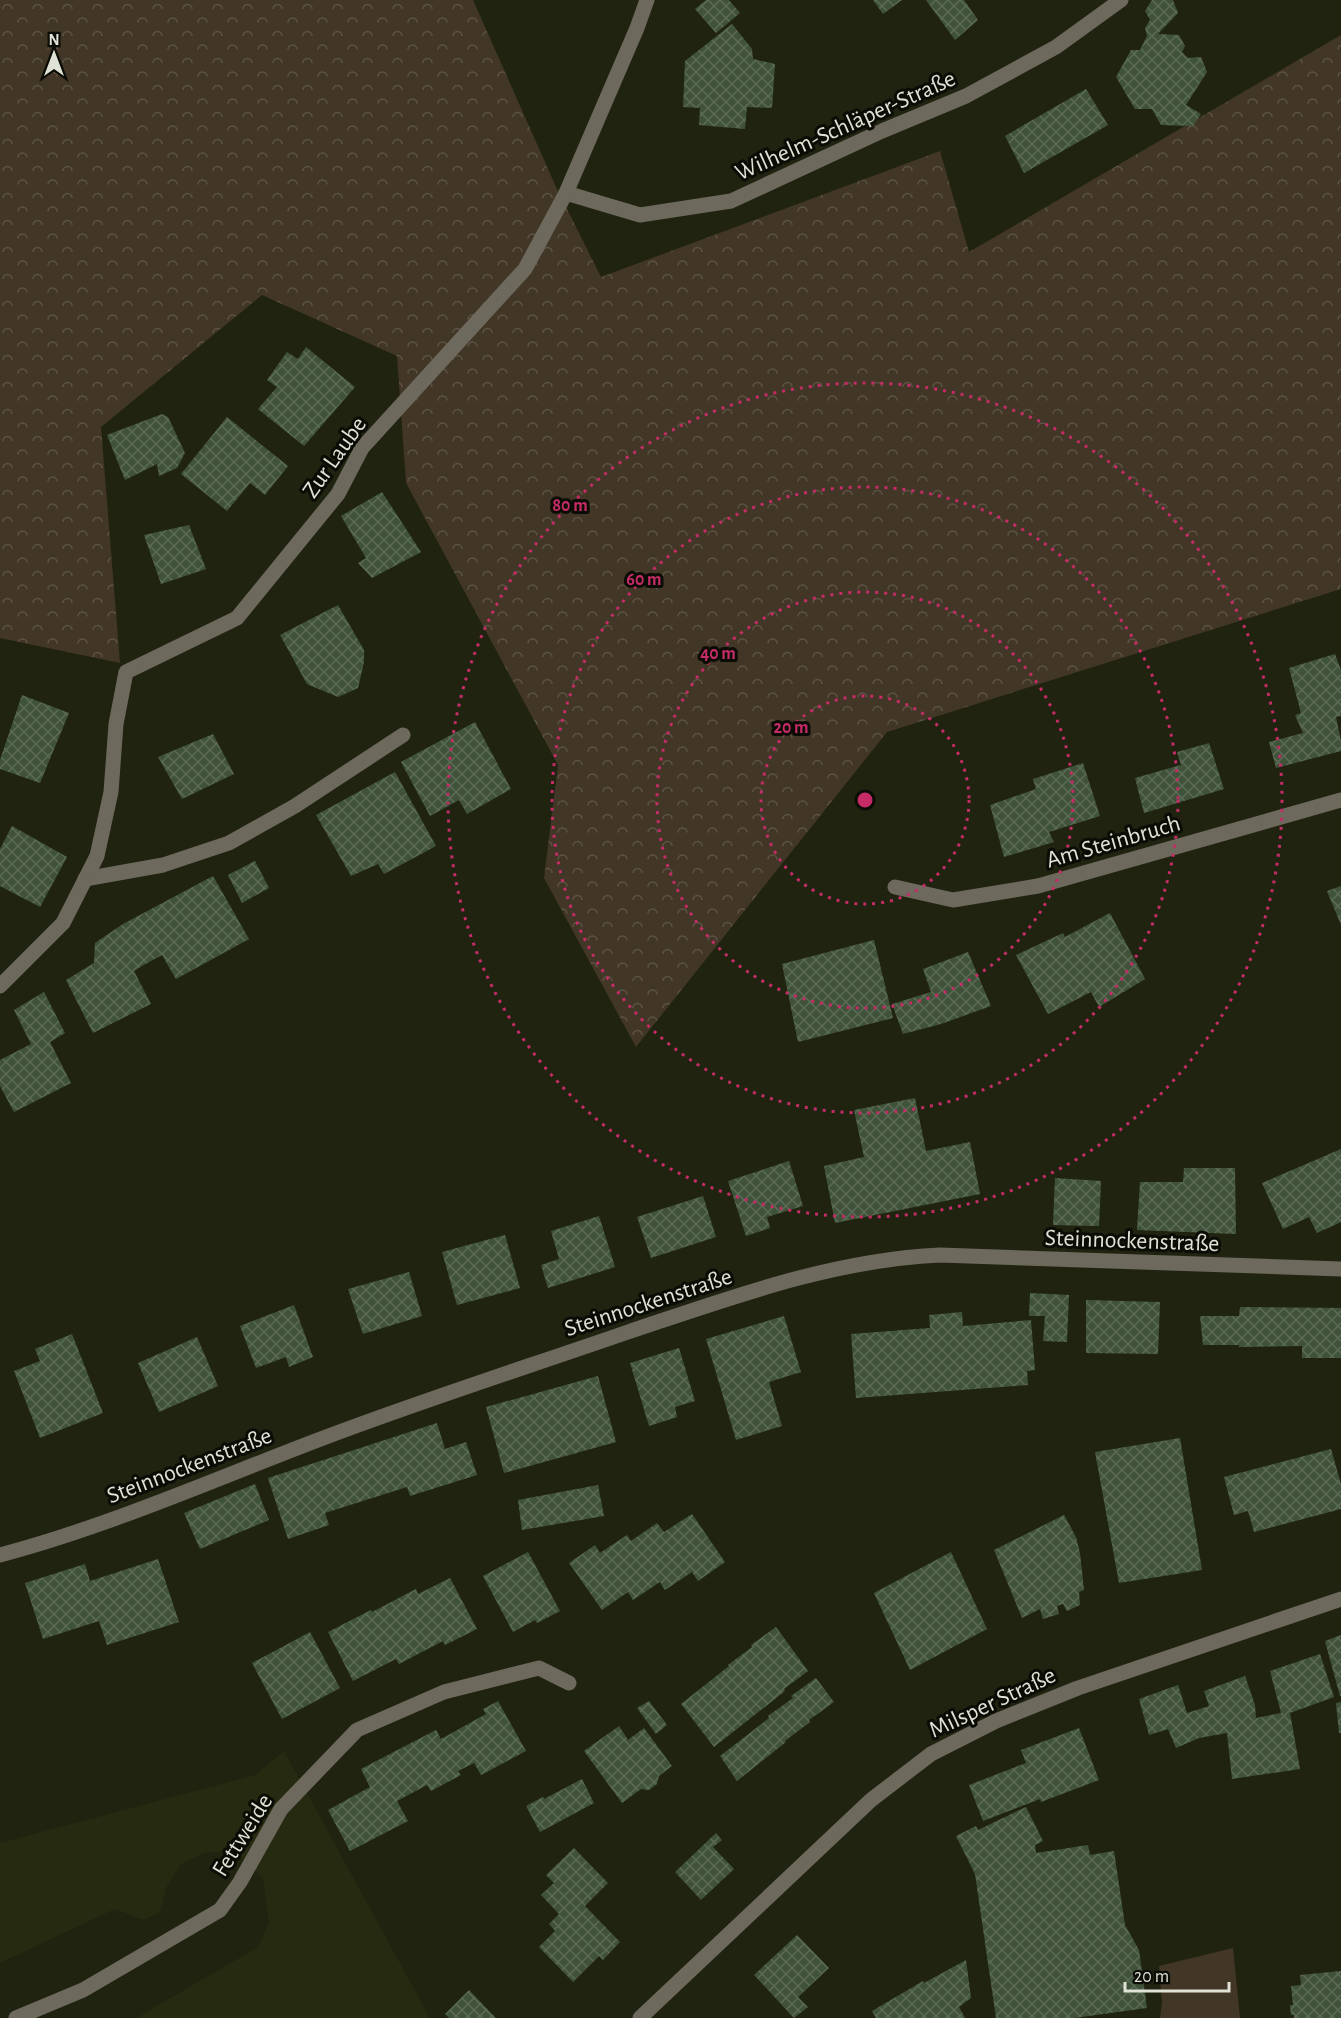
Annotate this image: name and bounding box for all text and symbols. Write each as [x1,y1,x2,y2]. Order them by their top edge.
north arrow [24,24,84,84]
text: N [48,32,60,48]
street label: Wilhelm-Schläper-Straße [732,66,959,185]
street label: Zur Laube [298,413,371,502]
text: 80 m [552,497,588,515]
text: 60 m [626,571,662,589]
text: 40 m [700,645,736,663]
text: 20 m [773,719,809,737]
centre of rings [855,790,875,810]
street label: Am Steinbruch [1043,811,1183,873]
street label: Steinnockenstraße [1044,1226,1220,1256]
street label: Steinnockenstraße [562,1265,735,1341]
street label: Steinnockenstraße [104,1423,275,1508]
street label: Milsper Straße [925,1663,1059,1743]
street label: Fettweide [208,1790,277,1881]
scale bar [1125,1955,1228,1993]
text: 20 m [1134,1968,1169,1986]

